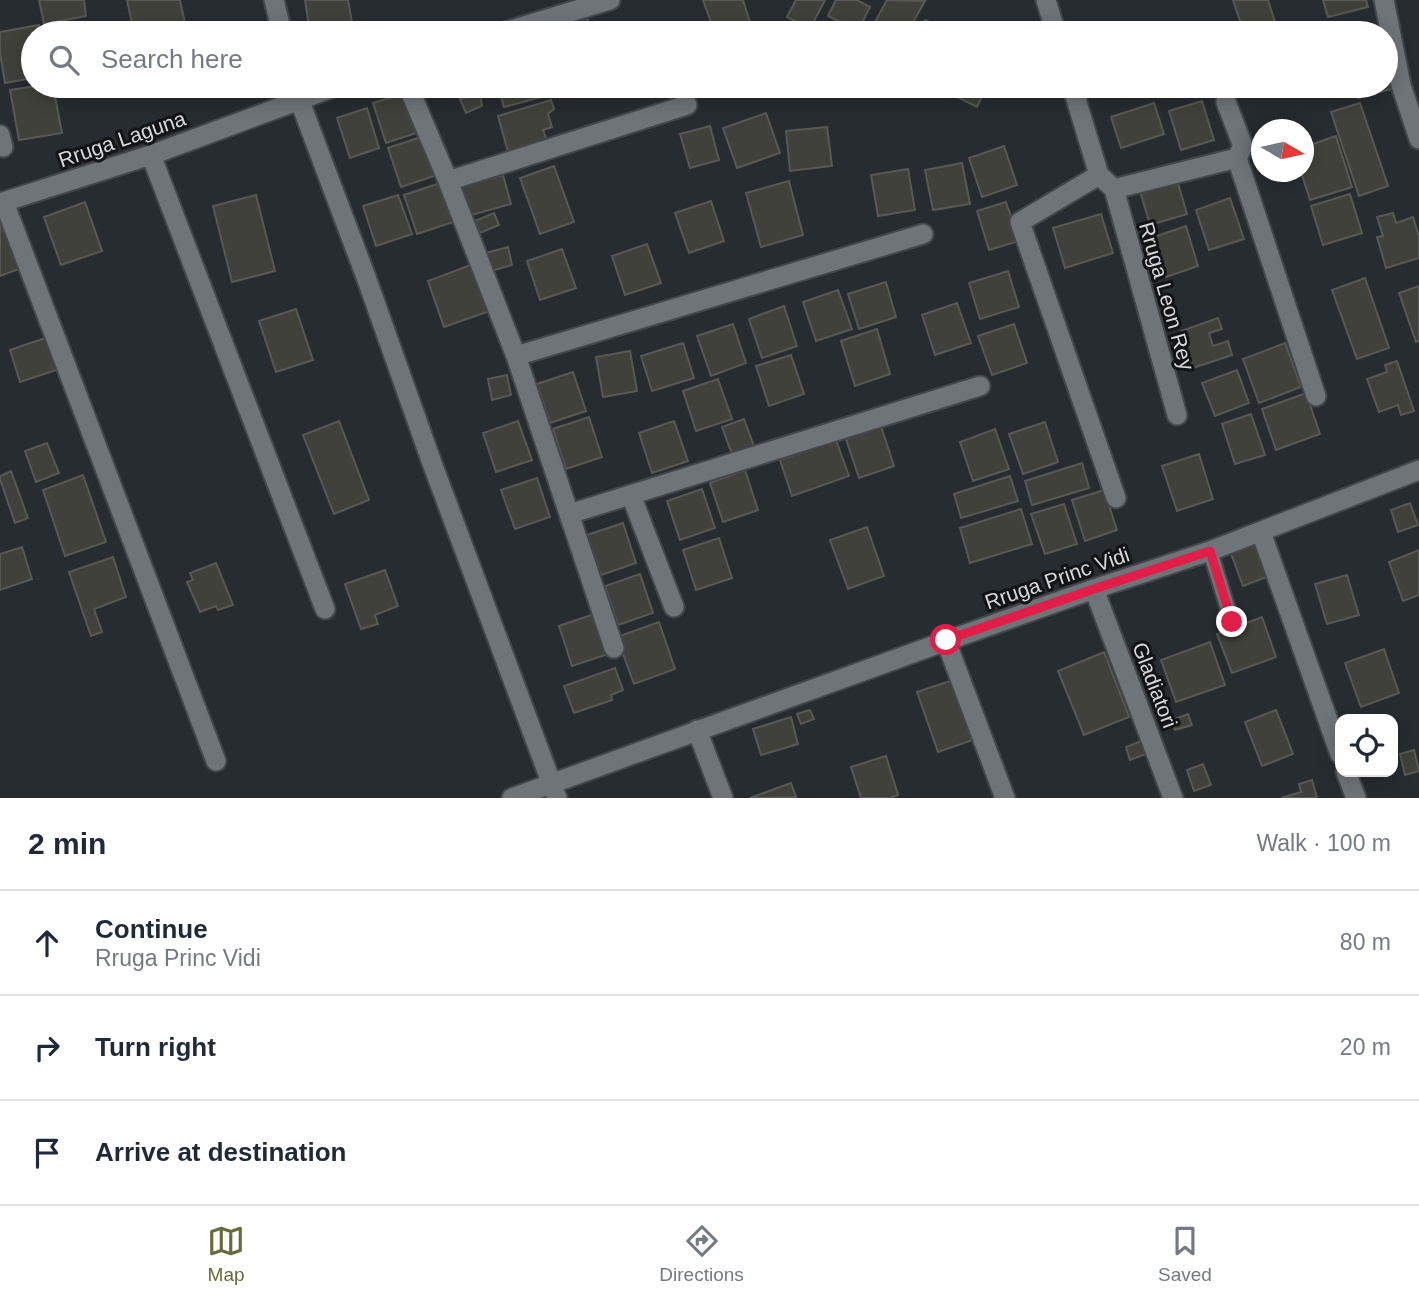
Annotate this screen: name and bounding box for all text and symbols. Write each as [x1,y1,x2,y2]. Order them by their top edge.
search box [21,21,1398,98]
icon: search [45,41,83,79]
text: Search here [101,44,243,74]
street label: Rruga Laguna [55,106,189,172]
north arrow [1251,119,1314,182]
street label: Rruga Leon Rey [1135,219,1199,373]
street label: Rruga Princ Vidi [982,542,1132,614]
route end [1216,606,1247,637]
route start [930,624,961,655]
street label: Gladiatori [1128,639,1182,731]
map controls [1335,714,1398,777]
button: locate [1335,714,1398,777]
text: 2 min [28,827,106,860]
text: Walk · 100 m [1256,830,1391,856]
text: Continue [95,914,208,944]
icon: ahead [28,924,66,962]
text: 80 m [1340,929,1391,955]
text: Rruga Princ Vidi [95,945,261,971]
icon: right [28,1029,66,1067]
text: Turn right [95,1032,216,1062]
text: 20 m [1340,1034,1391,1060]
icon: arrive [28,1134,66,1172]
text: Arrive at destination [95,1137,346,1167]
tab: Map [207,1222,245,1286]
tab: Directions [659,1222,744,1286]
tab: Saved [1158,1222,1212,1286]

